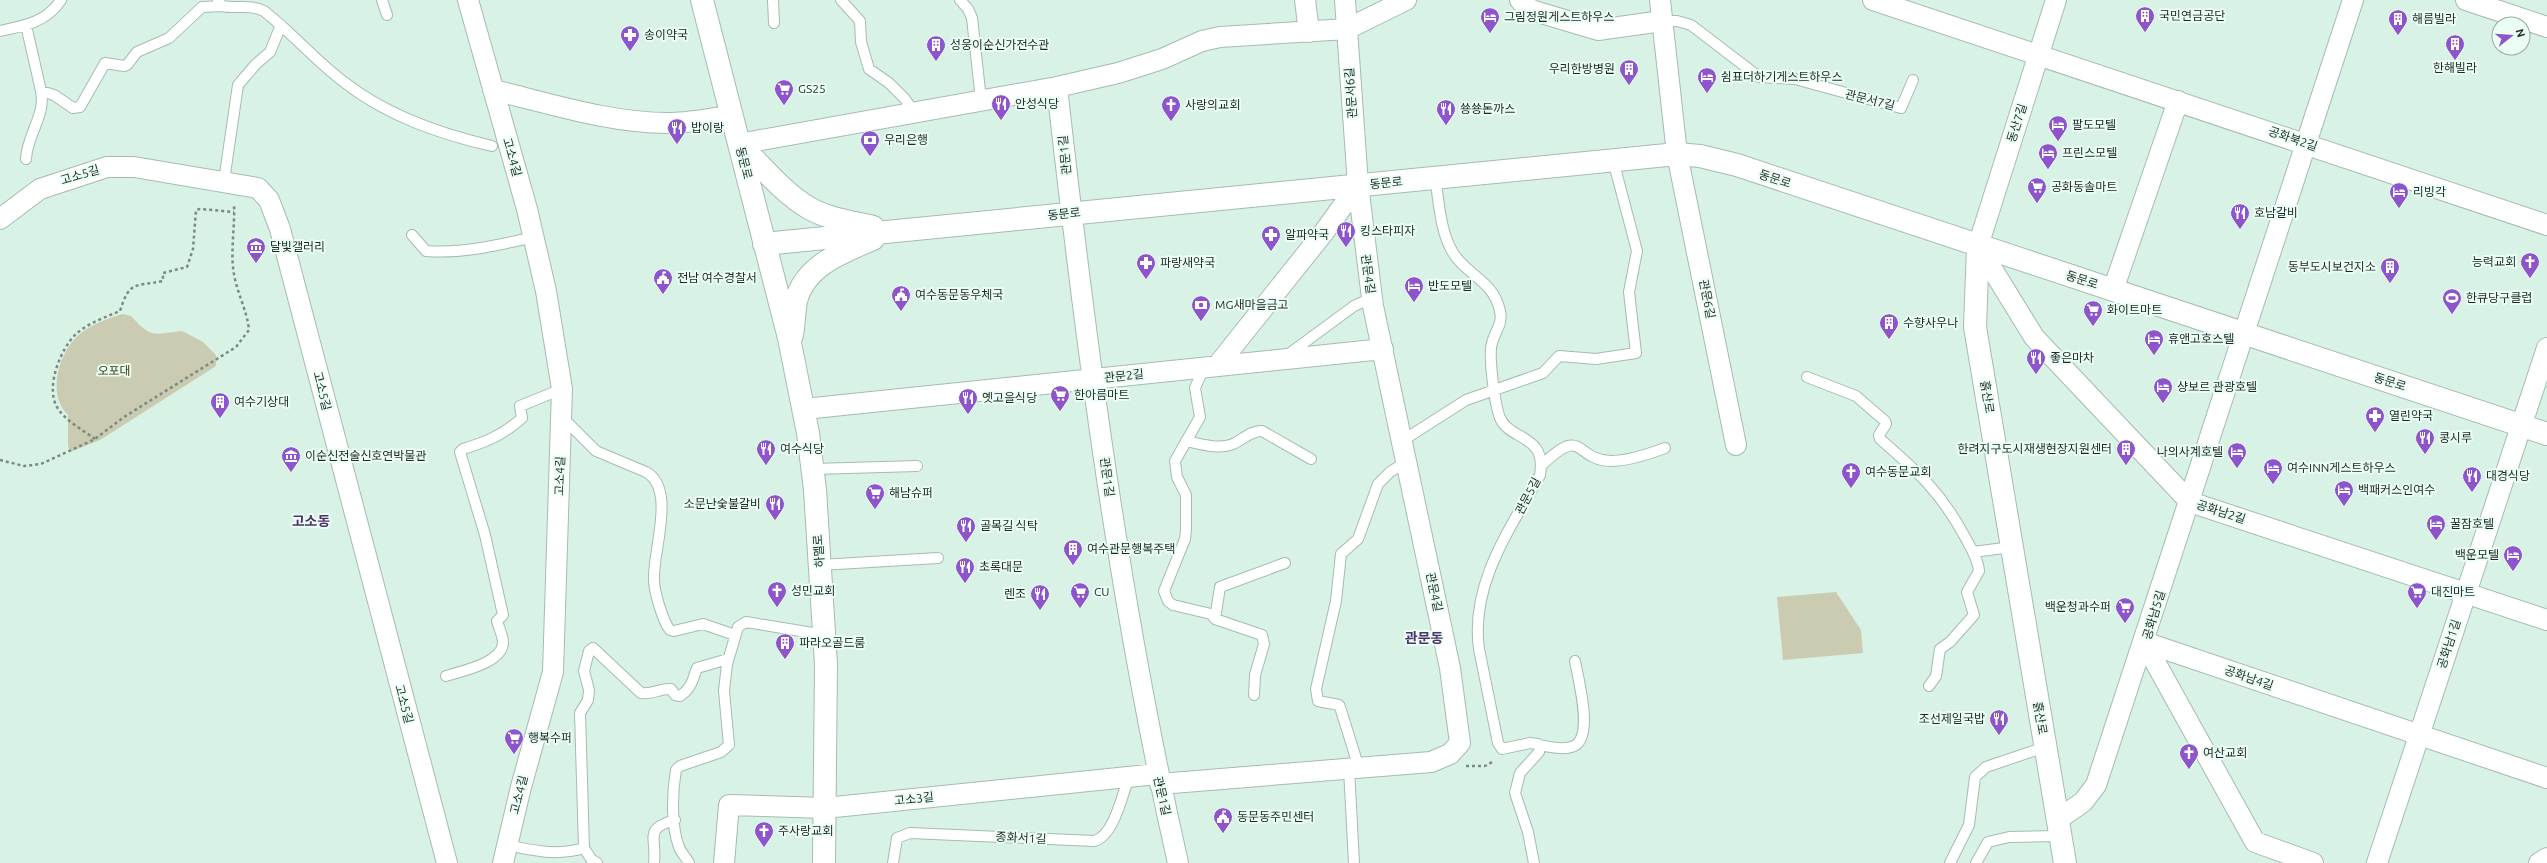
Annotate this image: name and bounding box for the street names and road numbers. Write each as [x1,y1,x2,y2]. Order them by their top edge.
street label: 관문서6길 [1342,67,1359,119]
street label: 관문서7길 [1844,87,1896,112]
street label: 동산7길 [2004,102,2029,144]
street label: 공화북2길 [2267,124,2319,153]
street label: 관문1길 [1056,135,1073,176]
street label: 고소4길 [501,136,524,178]
street label: 동문로 [734,145,755,181]
street label: 고소5길 [59,162,101,187]
street label: 동문로 [1757,167,1793,190]
street label: 동문로 [1369,174,1403,191]
street label: 동문로 [1047,205,1081,222]
street label: 관문4길 [1359,253,1378,295]
street label: 동문로 [2064,268,2100,291]
street label: 관문6길 [1697,278,1718,320]
street label: 관문2길 [1103,367,1144,384]
street label: 고소5길 [311,370,334,412]
street label: 동문로 [2372,370,2408,393]
street label: 흙산로 [1978,380,1997,414]
street label: 고소4길 [552,456,567,496]
street label: 관문1길 [1098,456,1117,498]
street label: 관문5길 [1512,475,1543,516]
street label: 공화남2길 [2195,497,2247,526]
street label: 하멜로 [811,534,826,568]
street label: 관문4길 [1424,571,1445,613]
street label: 공화남5길 [2140,589,2167,641]
street label: 공화남1길 [2434,618,2463,670]
street label: 공화남4길 [2223,663,2275,692]
street label: 고소5길 [393,683,416,725]
street label: 흙산로 [2031,700,2050,735]
street label: 고소4길 [507,774,530,816]
street label: 관문1길 [1152,775,1173,817]
street label: 고소3길 [893,790,934,807]
street label: 종화서1길 [995,830,1047,845]

